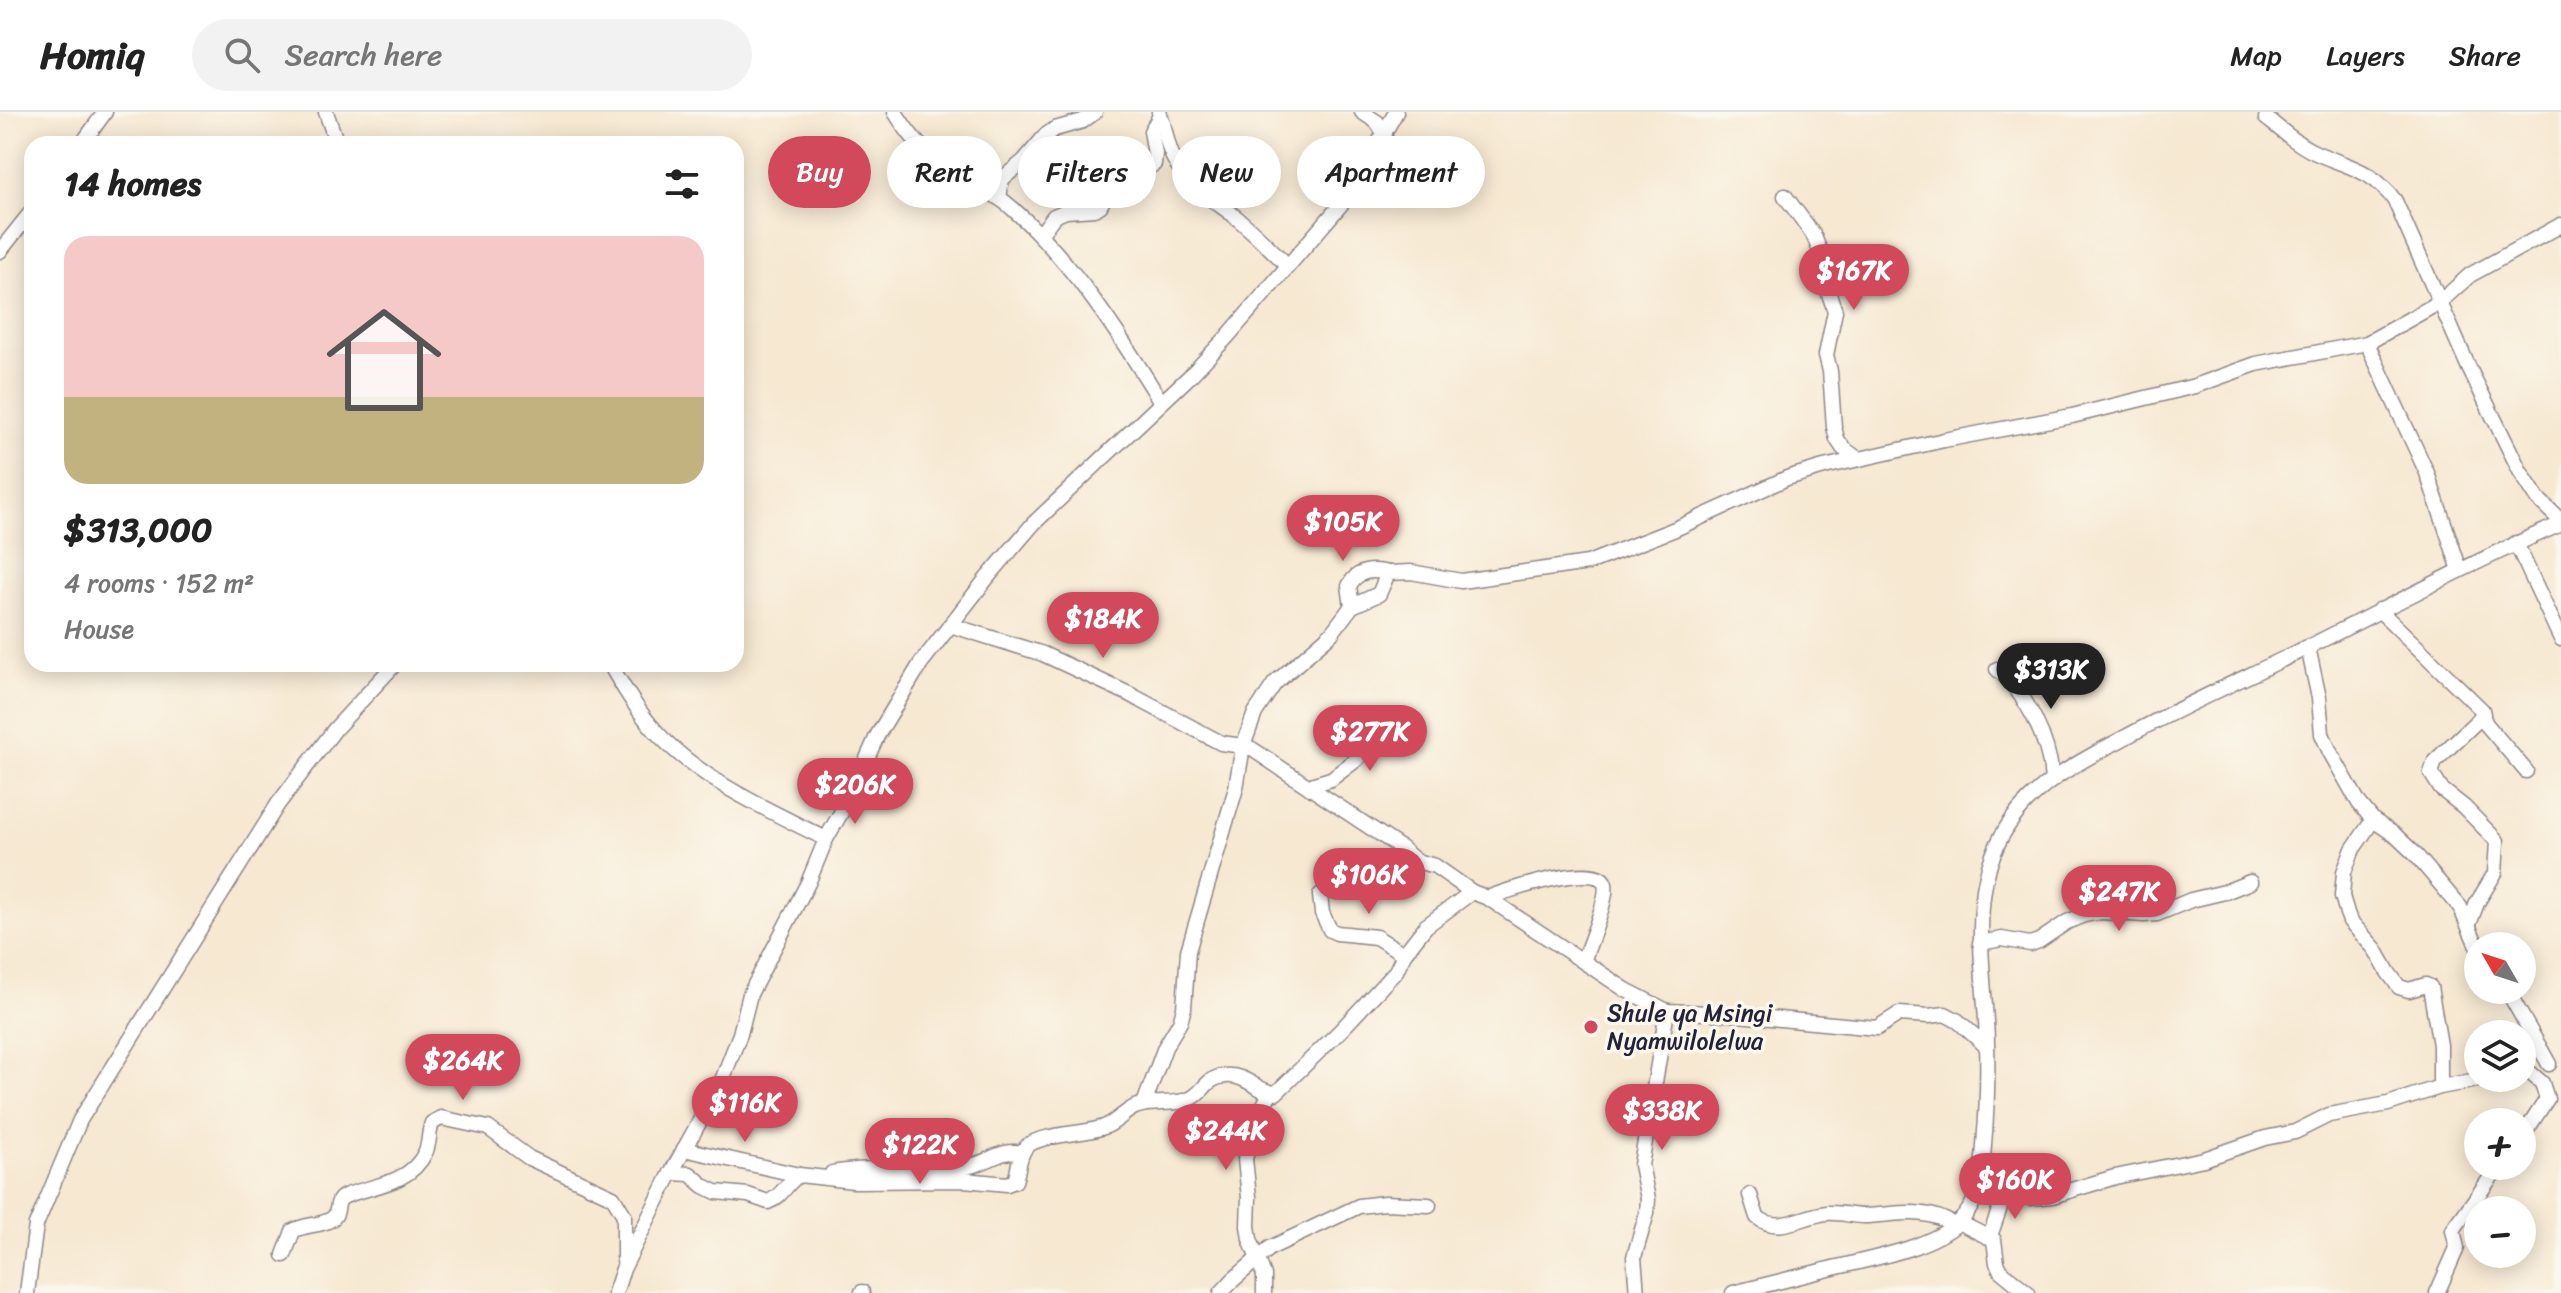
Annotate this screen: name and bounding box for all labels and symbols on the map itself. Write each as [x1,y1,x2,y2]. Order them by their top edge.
pin: $167K [1798,244,1910,312]
pin: $105K [1287,495,1399,563]
pin: $184K [1047,592,1159,660]
pin: $313K [1995,643,2107,711]
pin: $277K [1314,705,1426,773]
pin: $206K [799,758,911,826]
pin: $106K [1313,848,1425,916]
pin: $247K [2063,865,2175,933]
north arrow [2464,932,2536,1004]
place label: Shule ya Msingi Nyamwilolelwa [1607,992,1774,1062]
marker: Shule ya Msingi Nyamwilolelwa [1582,1018,1600,1036]
pin: $264K [407,1034,519,1102]
pin: $116K [689,1076,801,1144]
pin: $338K [1606,1084,1718,1152]
pin: $244K [1170,1104,1282,1172]
pin: $122K [864,1118,976,1186]
pin: $160K [1959,1153,2071,1221]

